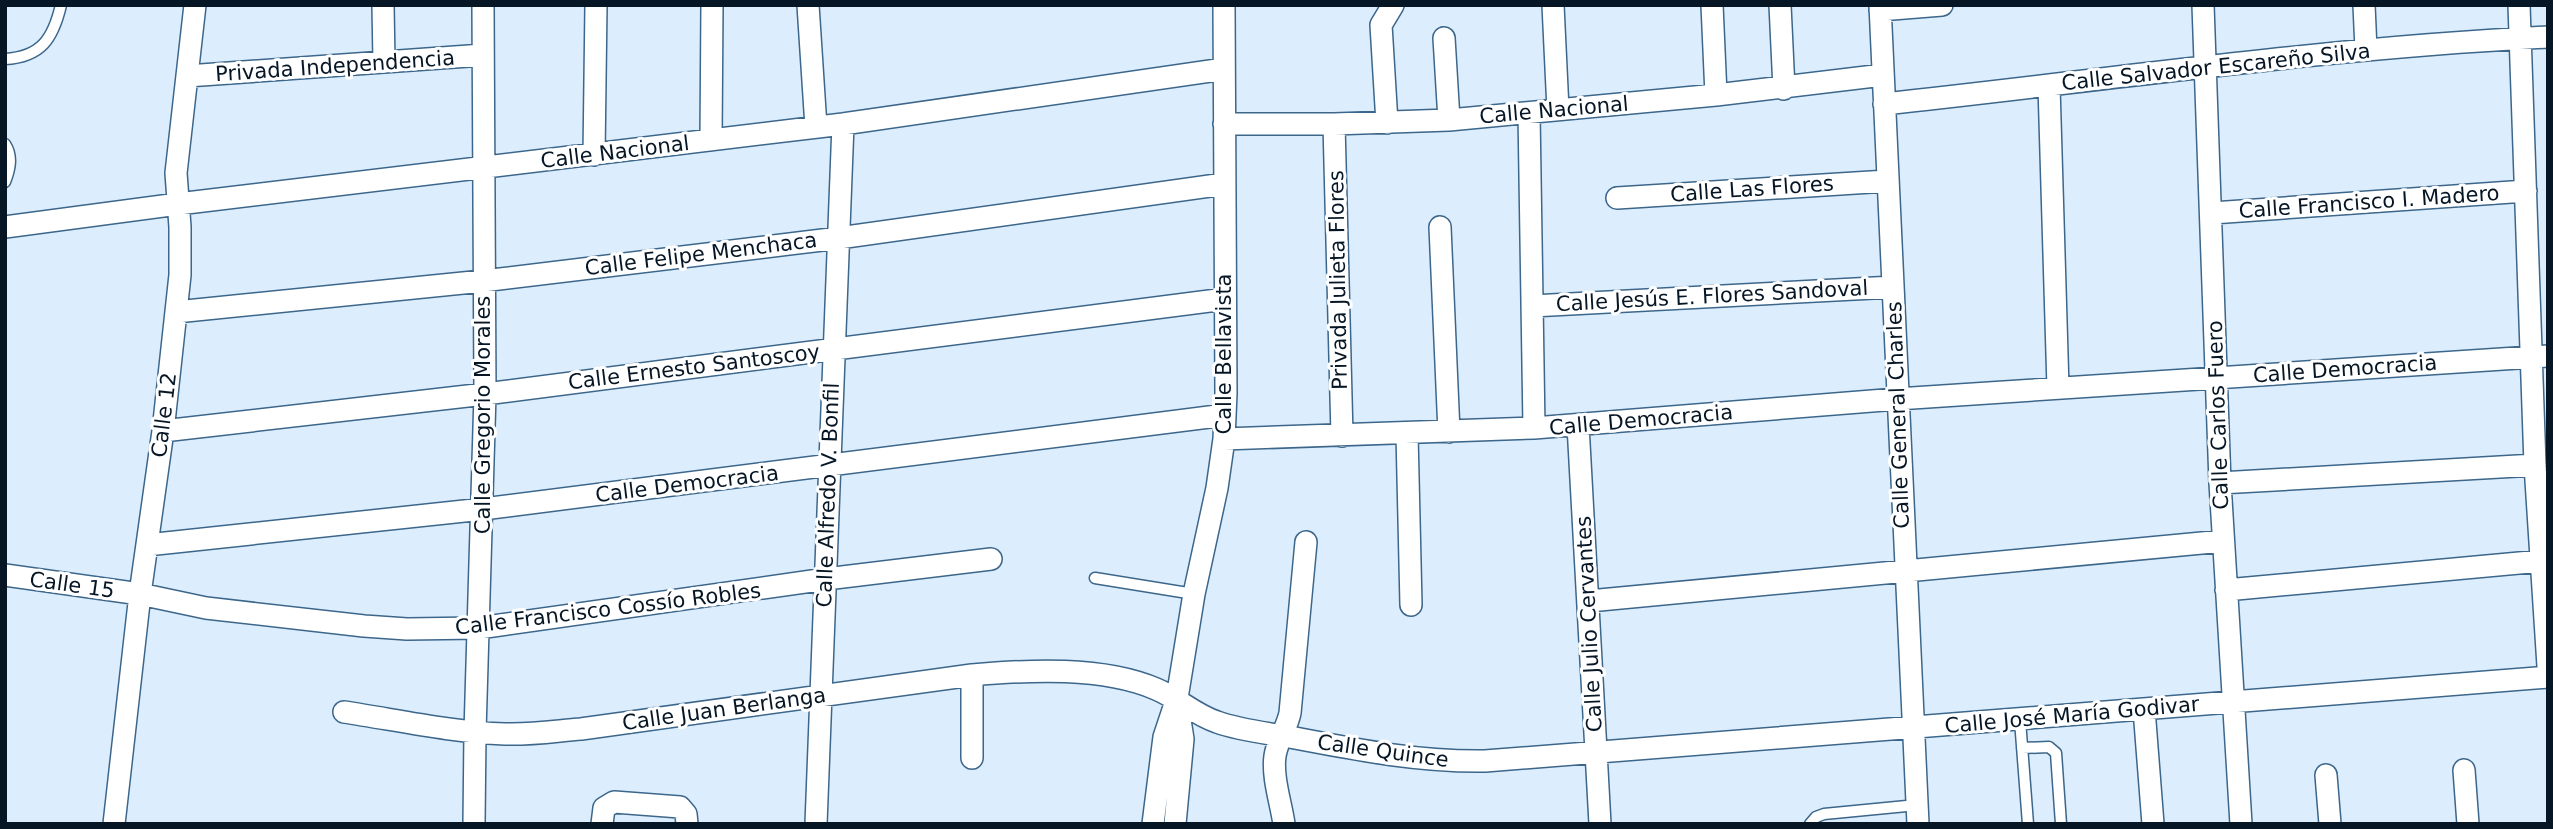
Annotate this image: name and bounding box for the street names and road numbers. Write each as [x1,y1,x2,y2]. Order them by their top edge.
street label: Calle Salvador Escareño Silva [2060,39,2372,95]
street label: Privada Independencia [214,46,456,86]
street label: Calle Nacional [1478,92,1630,128]
street label: Calle Nacional [539,131,691,173]
street label: Privada Julieta Flores [1324,170,1352,390]
street label: Calle Las Flores [1669,171,1835,207]
street label: Calle Francisco I. Madero [2238,181,2500,223]
street label: Calle Felipe Menchaca [584,228,818,280]
street label: Calle Bellavista [1212,274,1236,434]
street label: Calle Jesús E. Flores Sandoval [1555,276,1869,316]
street label: Calle Gregorio Morales [471,296,495,534]
street label: Calle General Charles [1882,301,1914,529]
street label: Calle Carlos Fuero [2203,320,2233,510]
street label: Calle Ernesto Santoscoy [567,340,821,394]
street label: Calle Democracia [2252,351,2438,387]
street label: Calle 12 [147,371,181,459]
street label: Calle Alfredo V. Bonfil [812,382,844,608]
street label: Calle Democracia [1548,400,1734,440]
street label: Calle Democracia [594,461,780,507]
street label: Calle Julio Cervantes [1571,515,1607,733]
street label: Calle 15 [28,567,116,603]
street label: Calle Francisco Cossío Robles [454,578,762,640]
street label: Calle Juan Berlanga [621,683,827,735]
street label: Calle José María Godivar [1944,692,2201,738]
street label: Calle Quince [1316,730,1450,772]

